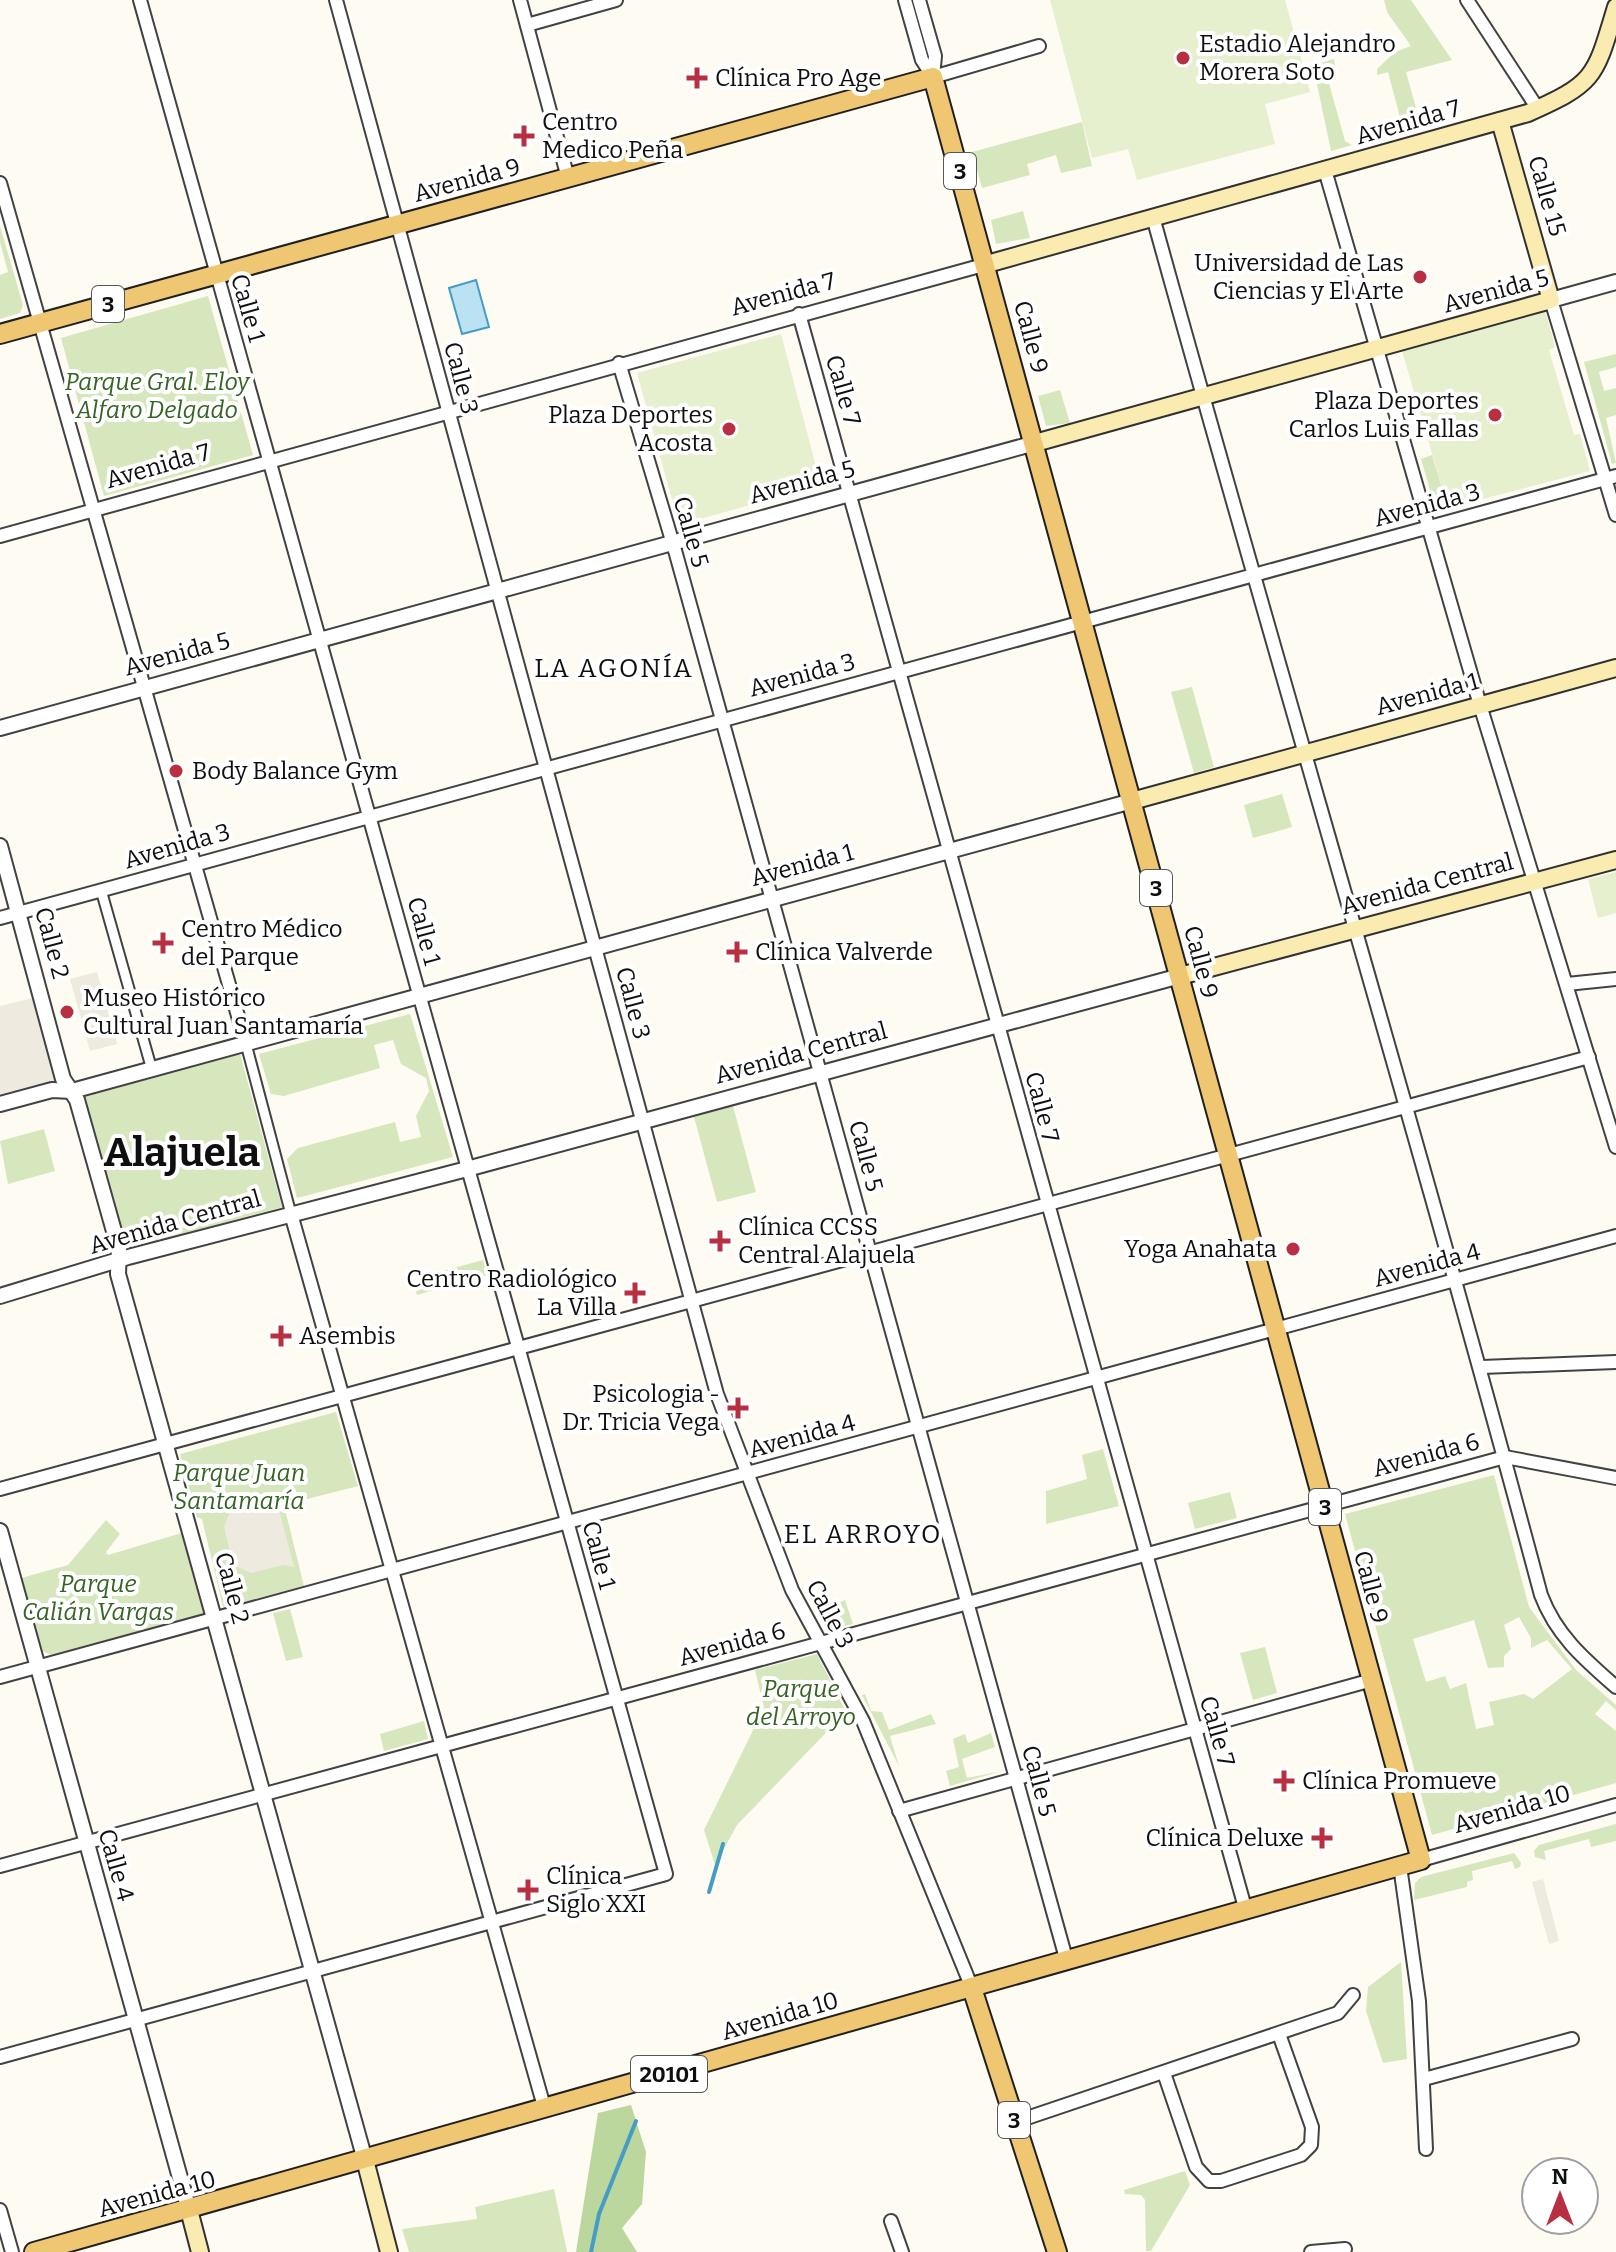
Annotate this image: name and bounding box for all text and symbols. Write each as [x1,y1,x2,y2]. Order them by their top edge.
place label: Estadio Alejandro Morera Soto [1199,30,1396,86]
marker: Estadio Alejandro Morera Soto [1174,49,1192,67]
place label: Clínica Pro Age [715,64,881,92]
marker: Clínica Pro Age [686,67,708,89]
street label: Avenida 7 [1353,94,1463,150]
place label: Centro Medico Peña [542,108,683,164]
marker: Centro Medico Peña [513,125,535,147]
street label: Avenida 9 [411,152,523,208]
road number: 3 [944,153,976,189]
street label: Calle 15 [1522,153,1572,239]
place label: Universidad de Las Ciencias y El Arte [1194,249,1404,305]
street label: Avenida 5 [1440,263,1552,319]
street label: Avenida 7 [727,267,839,321]
marker: Universidad de Las Ciencias y El Arte [1411,268,1429,286]
street label: Calle 1 [225,271,271,346]
road number: 3 [92,286,124,322]
street label: Calle 9 [1008,298,1054,376]
street label: Calle 3 [438,339,484,417]
street label: Calle 7 [820,352,866,428]
park label: Parque Gral. Eloy Alfaro Delgado [65,368,251,424]
place label: Plaza Deportes Carlos Luis Fallas [1289,387,1479,443]
place label: Plaza Deportes Acosta [548,401,713,457]
marker: Plaza Deportes Carlos Luis Fallas [1486,406,1504,424]
marker: Plaza Deportes Acosta [720,420,738,438]
street label: Avenida 7 [103,438,213,494]
street label: Avenida 5 [746,454,858,510]
street label: Avenida 3 [1371,477,1483,533]
street label: Calle 5 [668,493,714,571]
street label: Avenida 5 [121,626,233,682]
street label: Avenida 3 [746,647,858,703]
district label: LA AGONÍA [534,653,694,684]
street label: Avenida 1 [1373,667,1482,721]
place label: Body Balance Gym [192,757,398,785]
marker: Body Balance Gym [167,762,185,780]
street label: Avenida 3 [121,818,233,874]
street label: Avenida 1 [748,838,857,892]
street label: Avenida Central [1338,848,1516,920]
road number: 3 [1140,870,1172,906]
street label: Calle 1 [401,894,447,968]
street label: Calle 2 [29,904,75,982]
place label: Centro Médico del Parque [181,915,343,971]
street label: Calle 9 [1178,923,1224,1001]
marker: Centro Médico del Parque [152,932,174,954]
place label: Clínica Valverde [755,938,933,966]
marker: Clínica Valverde [726,941,748,963]
street label: Calle 3 [610,964,656,1042]
place label: Museo Histórico Cultural Juan Santamaría [83,984,363,1040]
marker: Museo Histórico Cultural Juan Santamaría [58,1003,76,1021]
street label: Avenida Central [712,1017,890,1089]
street label: Calle 7 [1019,1069,1065,1145]
street label: Calle 5 [843,1117,889,1195]
district label: Alajuela [104,1129,260,1177]
street label: Avenida Central [86,1184,264,1260]
place label: Clínica CCSS Central Alajuela [738,1213,915,1269]
marker: Clínica CCSS Central Alajuela [709,1230,731,1252]
place label: Yoga Anahata [1124,1235,1277,1263]
street label: Avenida 4 [1371,1237,1483,1293]
marker: Yoga Anahata [1284,1240,1302,1258]
place label: Centro Radiológico La Villa [406,1265,617,1321]
marker: Centro Radiológico La Villa [624,1282,646,1304]
place label: Asembis [299,1322,396,1350]
marker: Asembis [270,1325,292,1347]
place label: Psicologia - Dr. Tricia Vega [562,1380,720,1436]
marker: Psicologia - Dr. Tricia Vega [727,1397,749,1419]
street label: Avenida 4 [746,1408,858,1464]
street label: Avenida 6 [1370,1427,1482,1483]
park label: Parque Juan Santamaría [173,1459,305,1515]
road number: 3 [1309,1489,1341,1525]
street label: Calle 1 [576,1518,622,1592]
district label: EL ARROYO [784,1519,942,1550]
street label: Calle 9 [1348,1548,1394,1626]
street label: Calle 2 [209,1549,255,1627]
park label: Parque Calián Vargas [22,1570,174,1626]
street label: Calle 3 [800,1575,860,1653]
street label: Avenida 6 [676,1616,788,1672]
park label: Parque del Arroyo [746,1675,856,1731]
street label: Calle 7 [1194,1693,1240,1769]
street label: Calle 5 [1016,1742,1062,1820]
place label: Clínica Promueve [1302,1767,1497,1795]
marker: Clínica Promueve [1273,1770,1295,1792]
street label: Avenida 10 [1450,1779,1574,1839]
place label: Clínica Deluxe [1146,1824,1304,1852]
street label: Calle 4 [92,1826,140,1904]
marker: Clínica Deluxe [1311,1827,1333,1849]
place label: Clínica Siglo XXI [546,1862,646,1918]
marker: Clínica Siglo XXI [517,1879,539,1901]
street label: Avenida 10 [718,1986,842,2046]
road number: 20101 [631,2056,707,2092]
road number: 3 [998,2102,1030,2138]
north arrow [1520,2156,1600,2236]
text: N [1552,2163,1569,2190]
street label: Avenida 10 [95,2165,219,2223]

